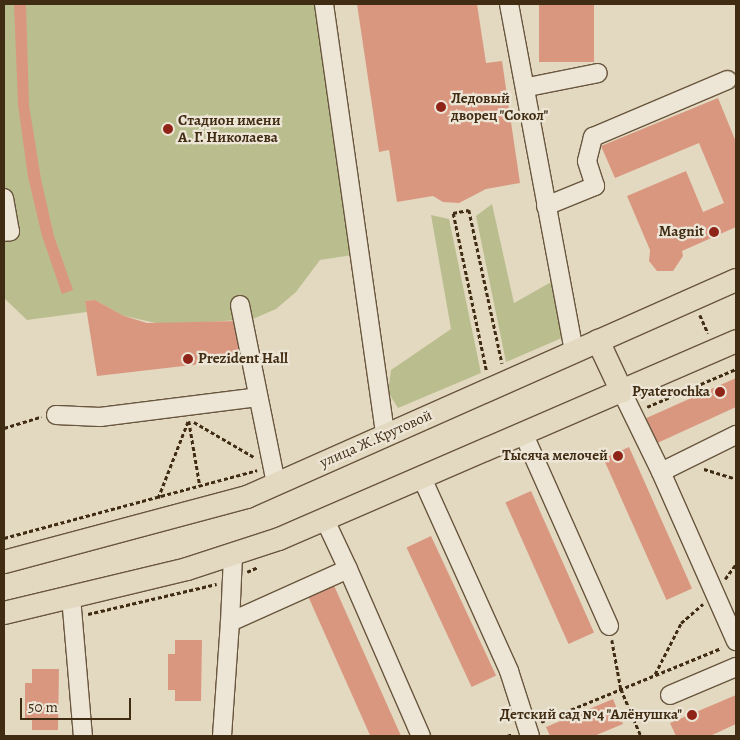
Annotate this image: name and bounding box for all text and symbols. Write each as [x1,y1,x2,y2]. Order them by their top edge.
place label: Ледовый дворец "Сокол" [451,89,548,124]
marker: Ледовый дворец "Сокол" [435,101,447,113]
place label: Стадион имени А. Г. Николаева [178,111,281,146]
marker: Стадион имени А. Г. Николаева [162,123,174,135]
place label: Magnit [659,223,704,241]
marker: Magnit [708,226,720,238]
place label: Prezident Hall [198,350,288,368]
marker: Prezident Hall [182,353,194,365]
place label: Pyaterochka [632,383,710,401]
marker: Pyaterochka [714,386,726,398]
street label: улица Ж.Крутовой [317,406,435,472]
place label: Тысяча мелочей [502,447,608,465]
marker: Тысяча мелочей [612,450,624,462]
scale bar [22,688,134,720]
text: 50 m [28,697,58,717]
place label: Детский сад №4 "Алёнушка" [499,706,682,724]
marker: Детский сад №4 "Алёнушка" [686,709,698,721]

